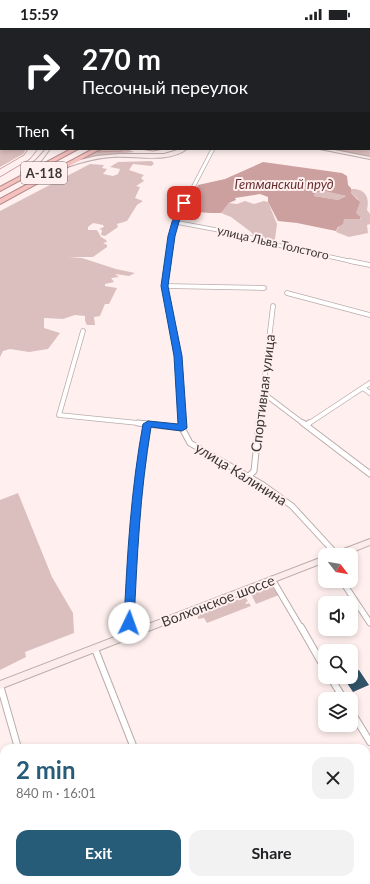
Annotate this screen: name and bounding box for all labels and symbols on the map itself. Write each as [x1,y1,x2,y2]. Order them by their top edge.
road number: А-118 [21,162,67,184]
water label: Гетманский пруд [234,176,334,192]
pin [167,186,201,220]
street label: улица Льва Толстого [216,222,331,263]
street label: Спортивная улица [247,333,278,453]
street label: улица Калинина [192,439,290,509]
north arrow [318,548,358,588]
street label: Волхонское шоссе [159,571,277,630]
position arrow [108,602,150,644]

